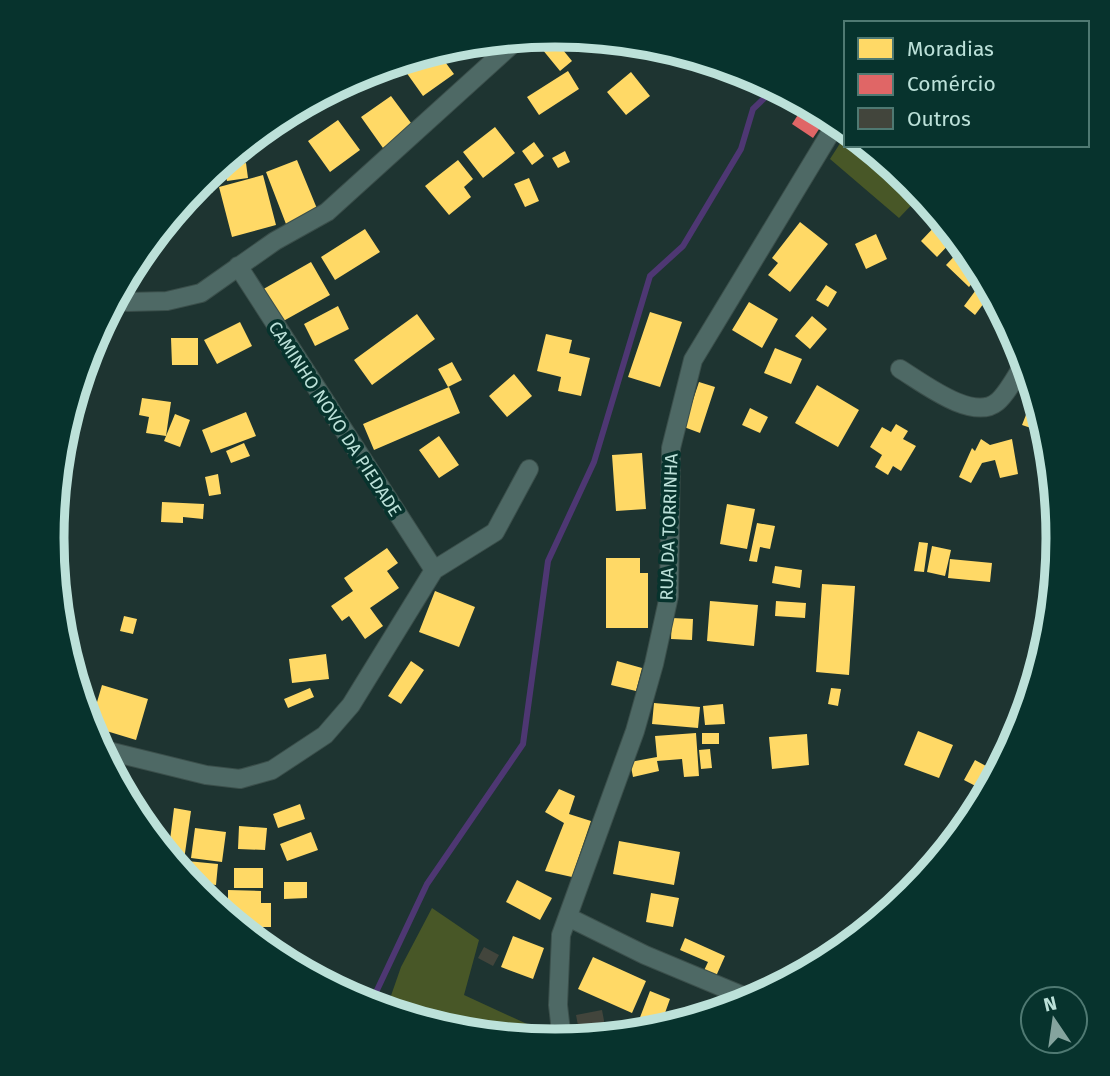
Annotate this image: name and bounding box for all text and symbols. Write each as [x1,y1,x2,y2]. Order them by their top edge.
legend [844,21,1089,147]
text: Moradias [907,36,994,62]
text: Comércio [907,71,996,97]
text: Outros [907,106,971,132]
street label: CAMINHO NOVO DA PIEDADE [264,317,406,521]
street label: RUA DA TORRINHA [655,452,683,601]
north arrow [1019,985,1089,1055]
text: N [1042,991,1059,1017]

